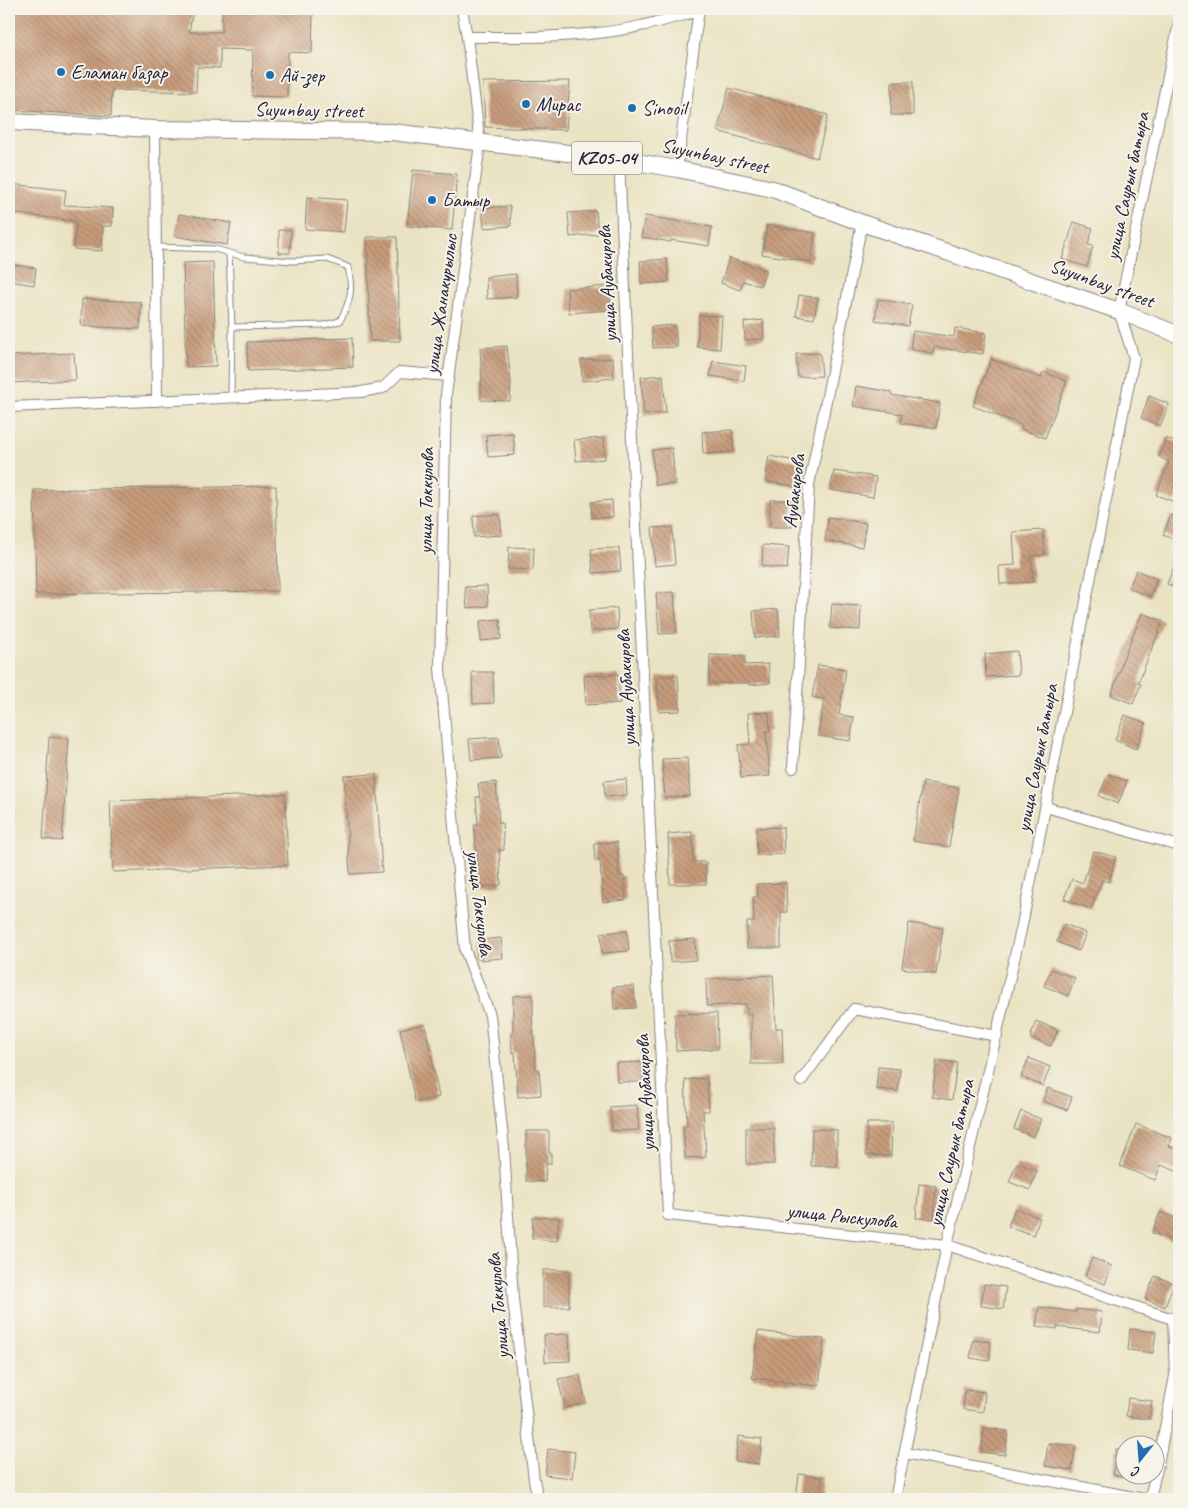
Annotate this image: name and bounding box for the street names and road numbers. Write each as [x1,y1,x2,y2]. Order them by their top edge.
street label: Suyunbay street [254,97,366,123]
street label: улица Саурык батыра [1099,109,1155,263]
street label: Suyunbay street [659,132,773,180]
road number: KZ05-04 [572,142,642,174]
street label: улица Аубакирова [591,223,623,344]
street label: улица Жанакурылыс [419,231,463,377]
street label: Suyunbay street [1047,253,1160,314]
street label: улица Токкулова [413,446,439,555]
street label: Аубакирова [777,451,811,529]
street label: улица Аубакирова [610,627,642,748]
street label: улица Саурык батыра [1010,681,1064,835]
street label: улица Токкулова [461,848,499,959]
street label: улица Аубакирова [629,1032,661,1153]
street label: улица Саурык батыра [922,1076,980,1230]
street label: улица Рыскулова [785,1198,900,1234]
street label: улица Токкулова [481,1251,515,1361]

